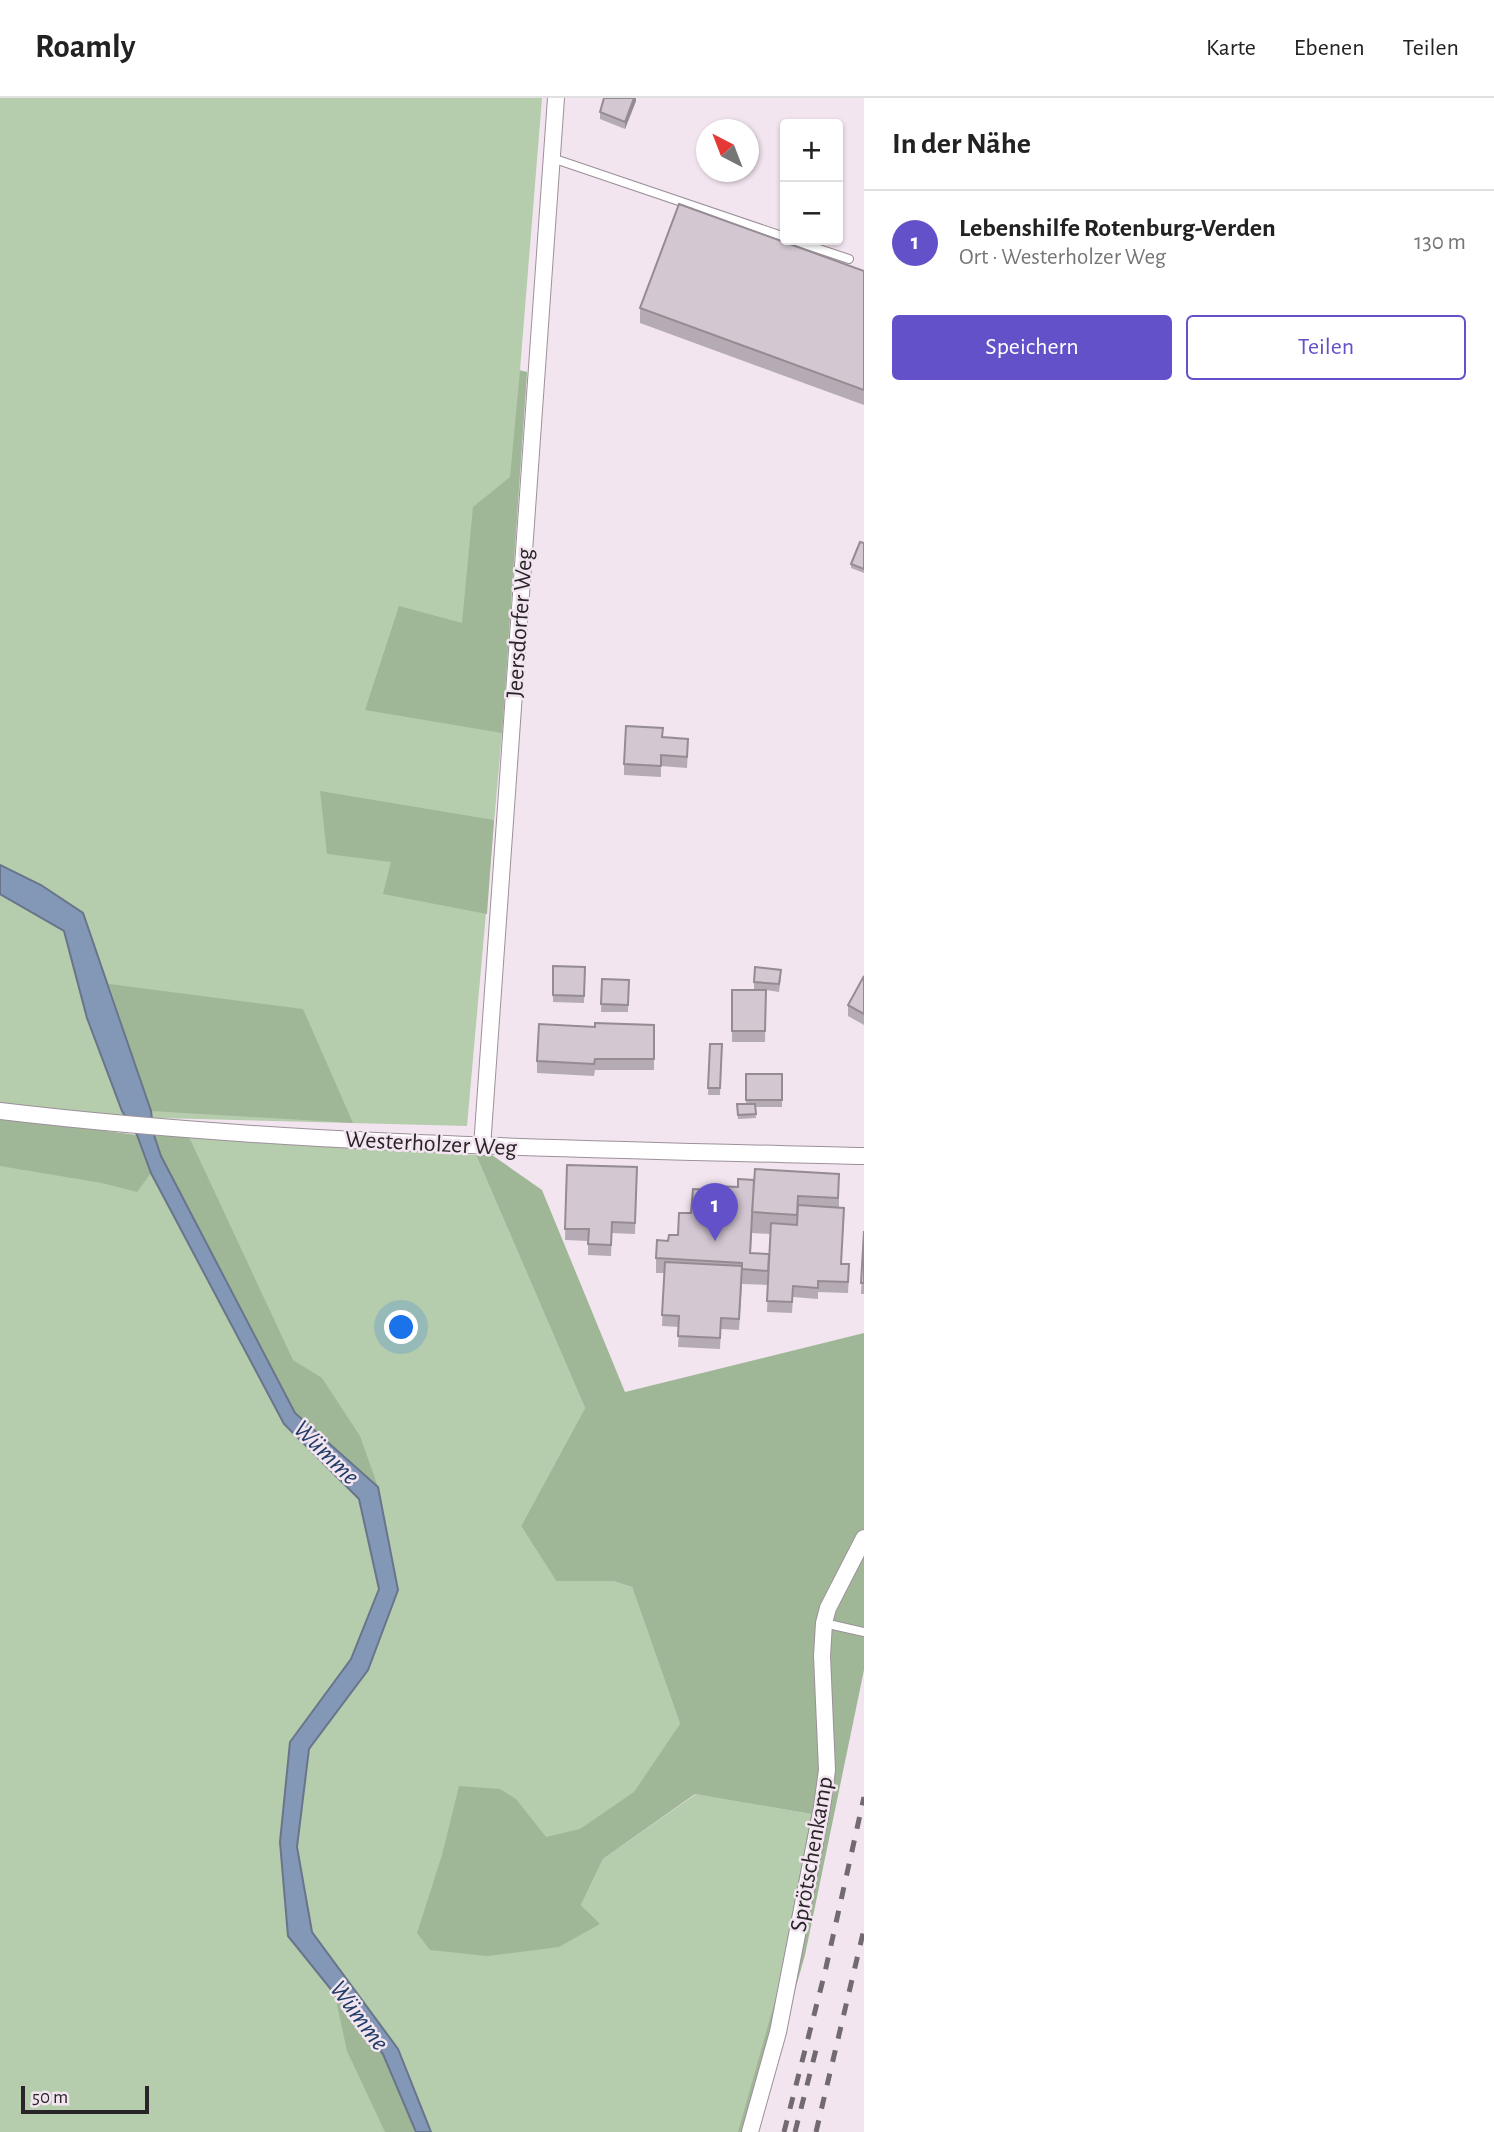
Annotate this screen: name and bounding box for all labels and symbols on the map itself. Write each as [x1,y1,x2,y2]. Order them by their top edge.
north arrow [696,119,759,182]
street label: Jeersdorfer Weg [503,547,537,699]
street label: Westerholzer Weg [344,1128,518,1160]
pin: 1 [692,1183,738,1241]
your location [384,1310,418,1344]
water label: Wümme [288,1416,364,1490]
street label: Sprötschenkamp [787,1775,837,1934]
water label: Wümme [325,1976,394,2056]
scale bar [21,2083,149,2115]

